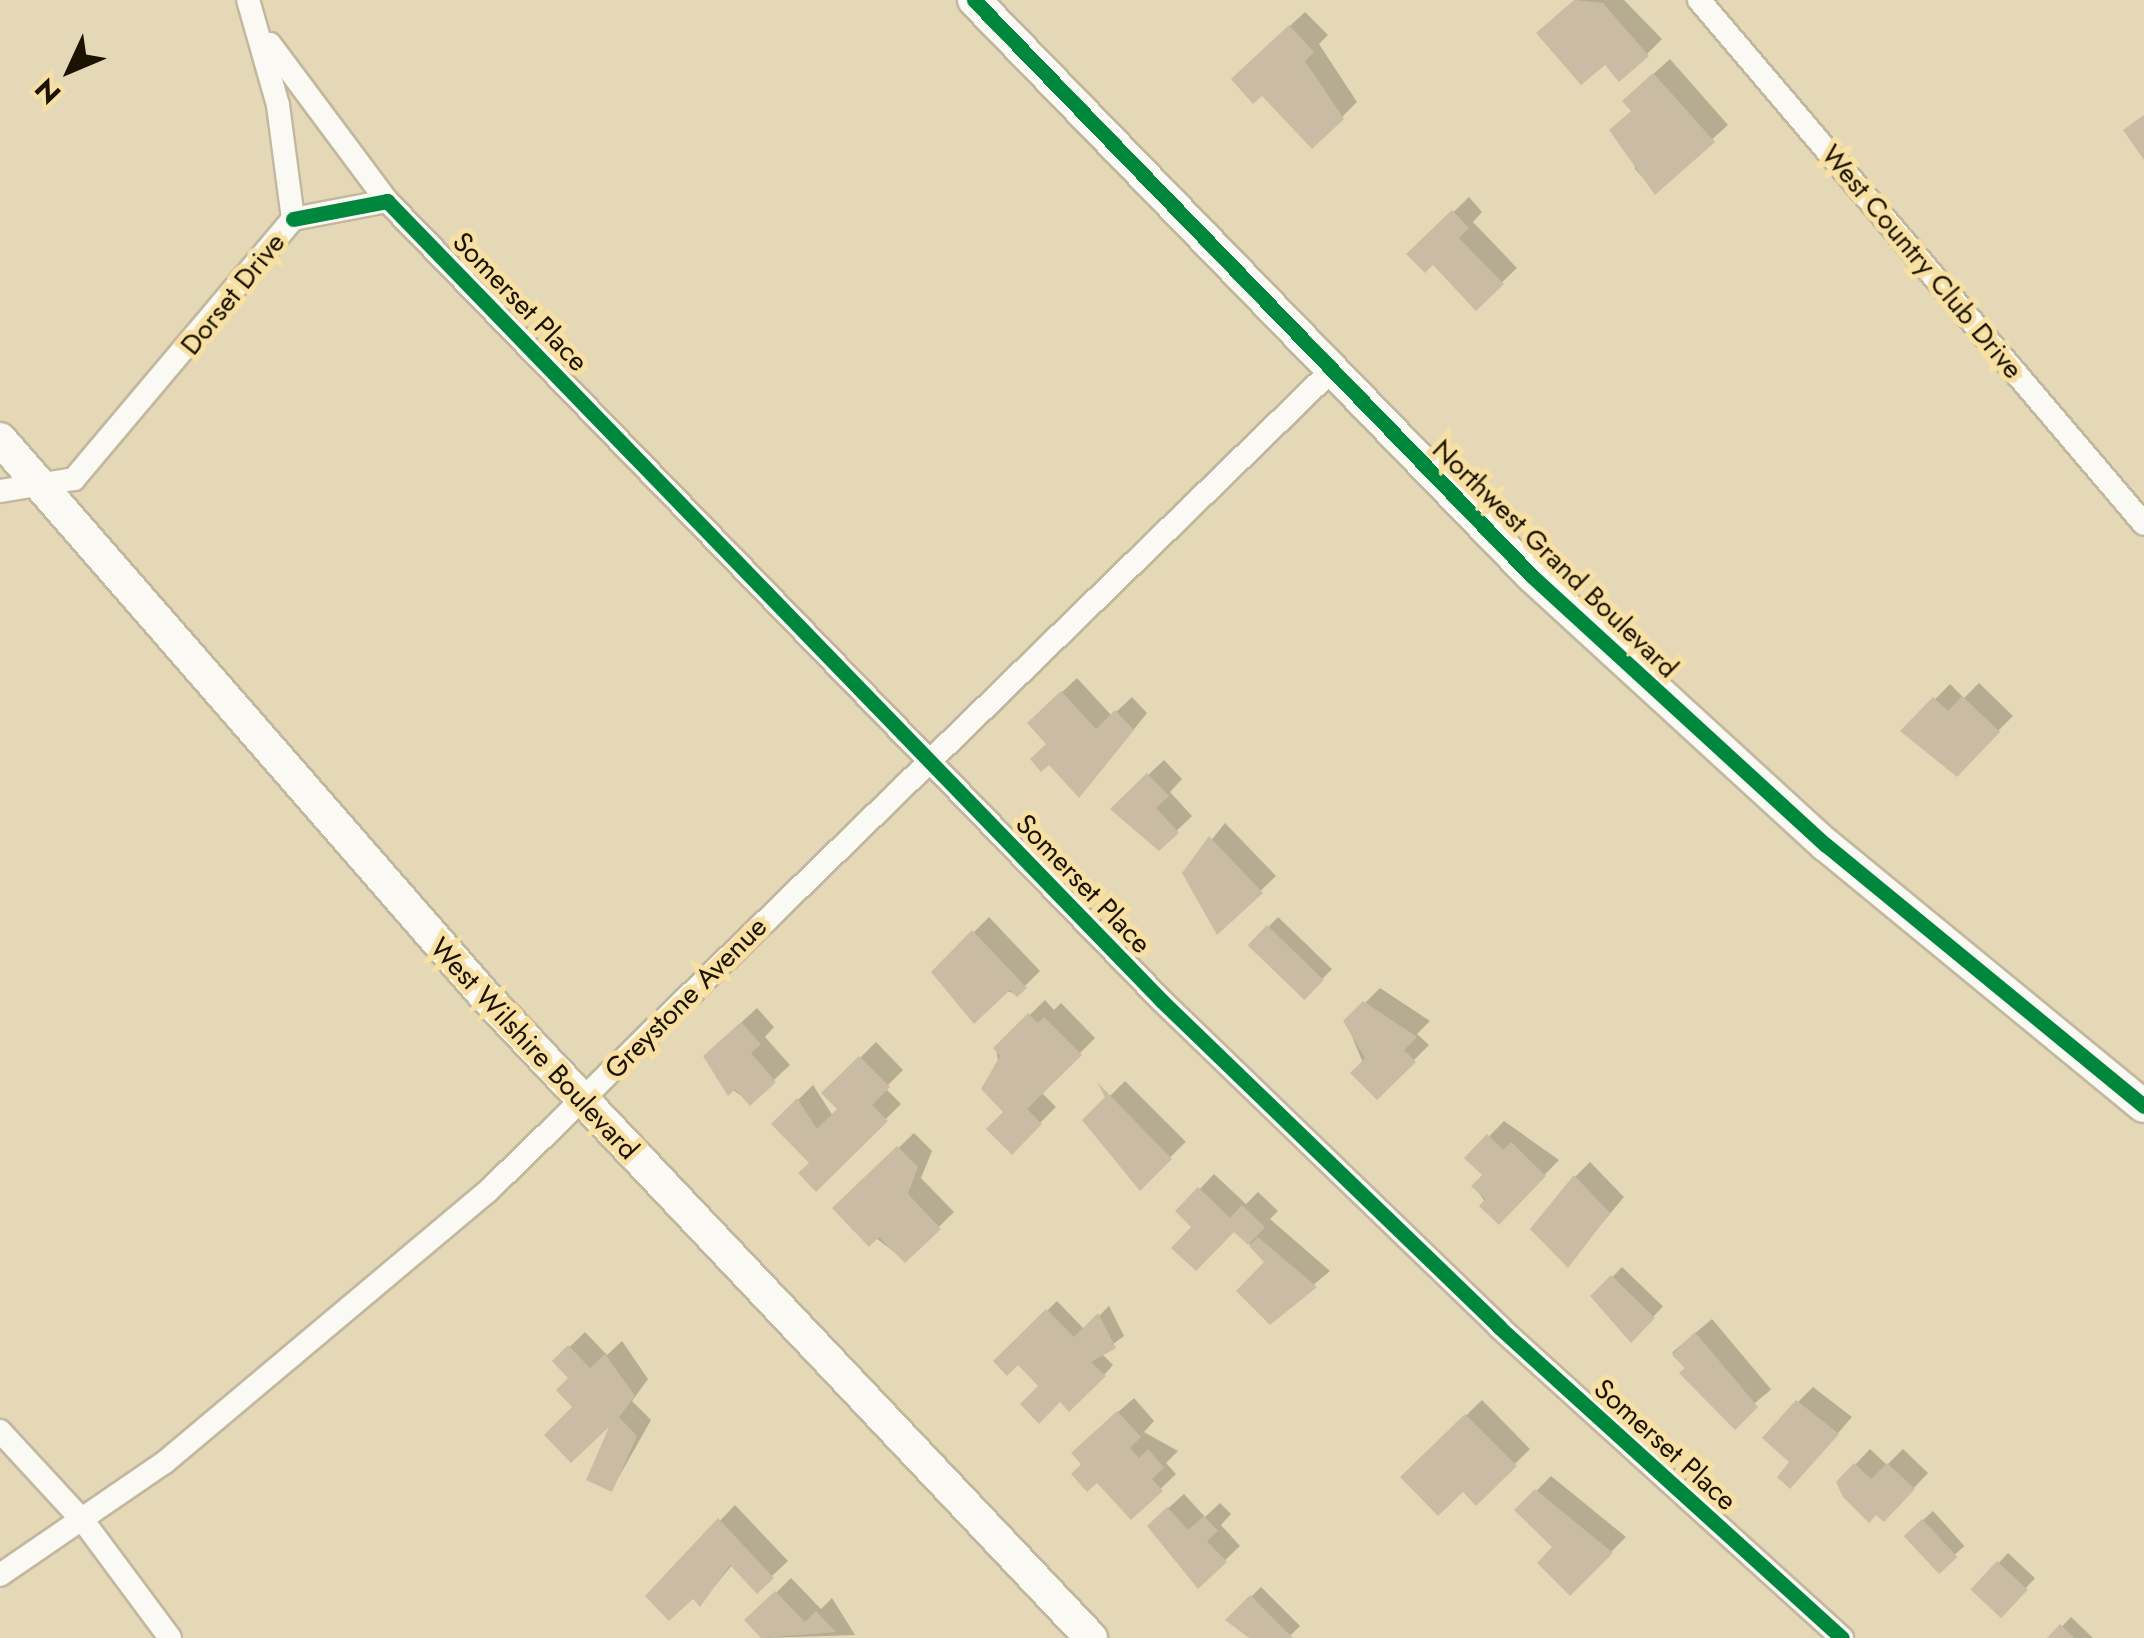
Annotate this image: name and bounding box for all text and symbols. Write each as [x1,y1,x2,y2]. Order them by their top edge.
north arrow [20,20,120,120]
text: N [26,69,71,113]
street label: West Country Club Drive [1814,138,2030,386]
street label: Somerset Place [445,225,595,379]
street label: Dorset Drive [174,226,292,362]
street label: Northwest Grand Boulevard [1425,433,1685,685]
street label: Somerset Place [1008,807,1158,961]
street label: Greystone Avenue [598,910,774,1086]
street label: West Wilshire Boulevard [423,931,645,1167]
street label: Somerset Place [1587,1372,1743,1518]

